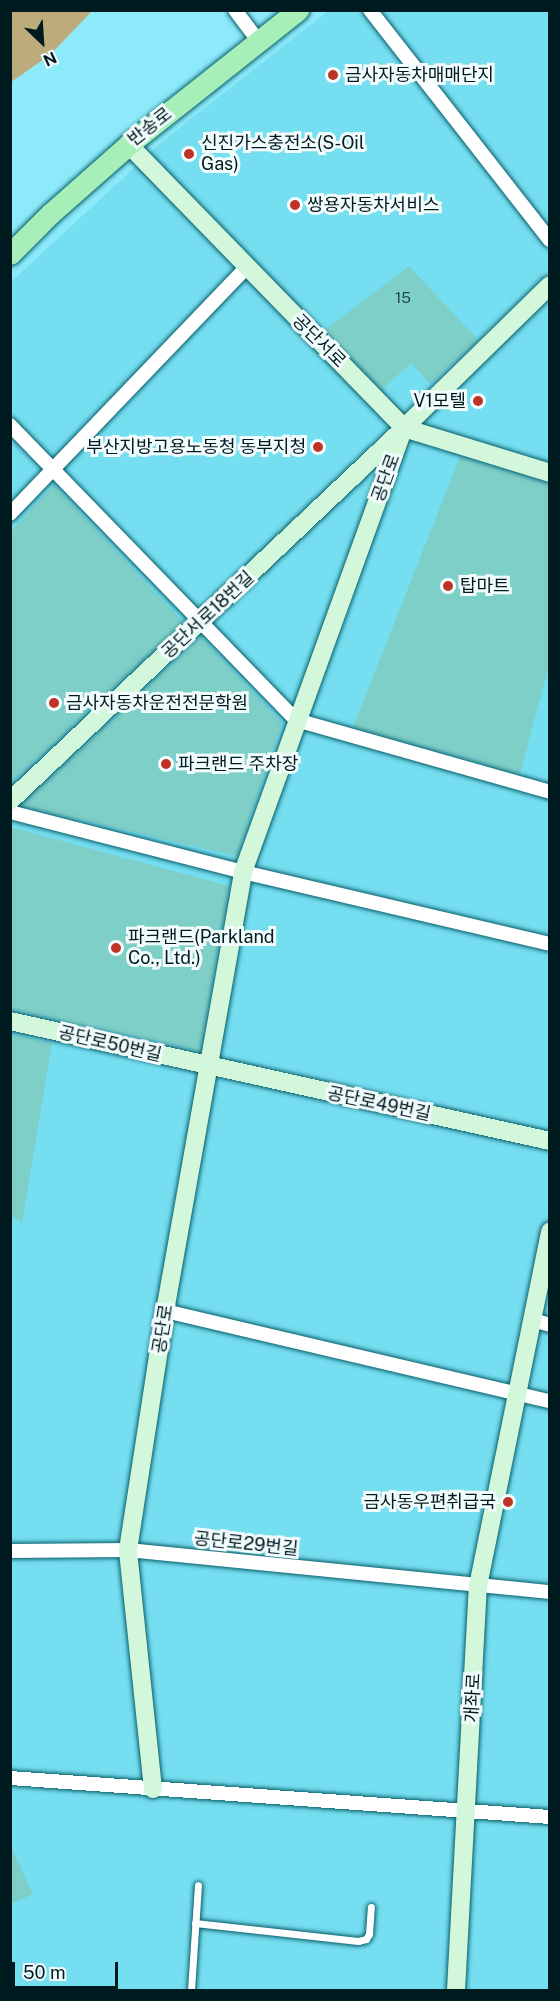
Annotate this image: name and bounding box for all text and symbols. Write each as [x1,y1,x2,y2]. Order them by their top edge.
north arrow [12,12,72,72]
text: N [40,48,60,70]
place label: 금사자동차매매단지 [345,64,494,86]
marker: 금사자동차매매단지 [326,68,340,82]
street label: 반송로 [124,103,176,151]
place label: 신진가스충전소(S-Oil Gas) [201,133,364,176]
marker: 신진가스충전소(S-Oil Gas) [182,147,196,161]
place label: 쌍용자동차서비스 [307,194,439,216]
marker: 쌍용자동차서비스 [288,198,302,212]
house number: 15 [395,289,411,307]
street label: 공단서로 [288,310,350,372]
place label: V1모텔 [413,390,466,412]
marker: V1모텔 [471,394,485,408]
place label: 부산지방고용노동청 동부지청 [86,436,306,458]
marker: 부산지방고용노동청 동부지청 [311,440,325,454]
street label: 공단로 [367,451,405,505]
street label: 공단서로18번길 [157,567,259,663]
place label: 탑마트 [460,575,510,597]
marker: 탑마트 [441,579,455,593]
place label: 금사자동차운전전문학원 [66,692,248,714]
marker: 금사자동차운전전문학원 [47,696,61,710]
place label: 파크랜드 주차장 [178,753,298,775]
marker: 파크랜드 주차장 [159,757,173,771]
place label: 파크랜드(Parkland Co., Ltd.) [128,927,275,970]
marker: 파크랜드(Parkland Co., Ltd.) [109,941,123,955]
street label: 공단로50번길 [56,1022,164,1066]
street label: 공단로49번길 [325,1082,433,1126]
street label: 공단로 [148,1303,178,1355]
place label: 금사동우편취급국 [364,1491,496,1513]
marker: 금사동우편취급국 [501,1495,515,1509]
street label: 공단로29번길 [193,1528,299,1560]
street label: 개좌로 [461,1673,485,1723]
scale bar [15,1950,122,1988]
text: 50 m [23,1962,66,1983]

